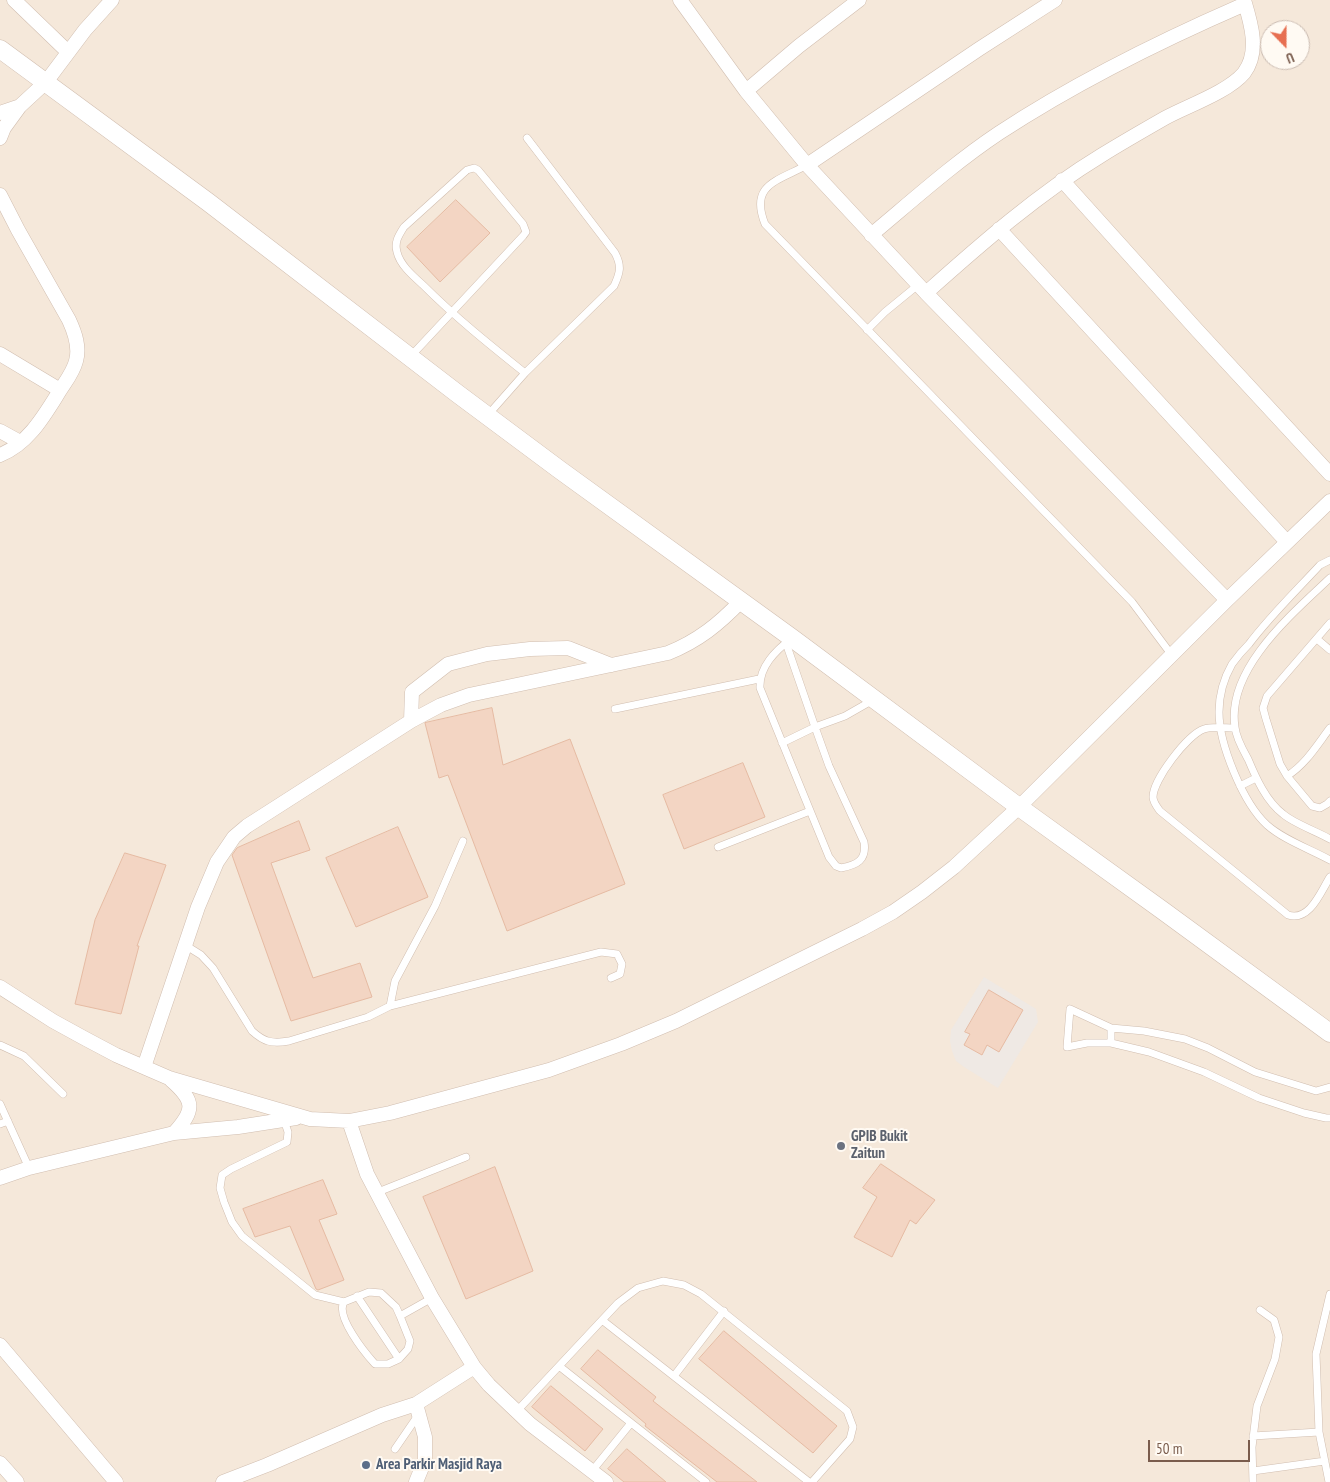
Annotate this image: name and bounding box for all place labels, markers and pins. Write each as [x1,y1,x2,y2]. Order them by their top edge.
place label: GPIB Bukit Zaitun [851,1128,908,1163]
marker: GPIB Bukit Zaitun [835,1140,847,1152]
place label: Area Parkir Masjid Raya [376,1456,502,1474]
marker: Area Parkir Masjid Raya [360,1459,372,1471]

